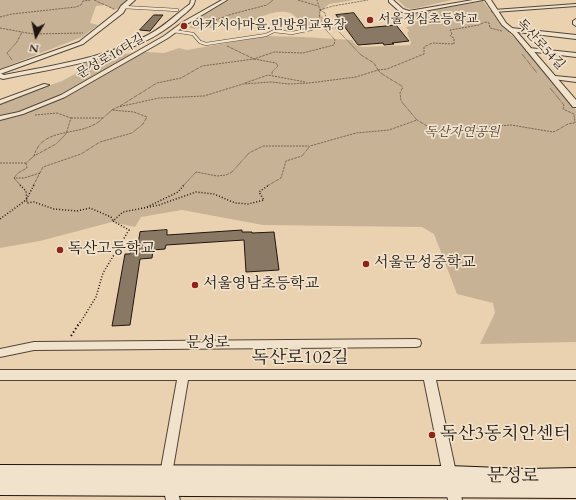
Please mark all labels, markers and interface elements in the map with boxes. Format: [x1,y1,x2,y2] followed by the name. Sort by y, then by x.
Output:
[378,12,478,28] place label: 서울정심초등학교
[365,15,375,25] marker: 서울정심초등학교
[16,16,56,56] north arrow
[513,16,567,74] street label: 독산로54길
[192,18,346,34] place label: 아카시아마을.민방위교육장
[179,21,189,31] marker: 아카시아마을.민방위교육장
[74,31,148,83] street label: 문성로16다길
[28,40,40,57] text: N
[424,125,500,141] park label: 독산자연공원
[68,241,155,259] place label: 독산고등학교
[55,245,65,255] marker: 독산고등학교
[374,255,475,273] place label: 서울문성중학교
[361,259,371,269] marker: 서울문성중학교
[203,276,319,294] place label: 서울영남초등학교
[190,280,200,290] marker: 서울영남초등학교
[186,335,230,353] street label: 문성로
[251,348,349,370] street label: 독산로102길
[440,424,571,446] place label: 독산3동치안센터
[427,430,437,440] marker: 독산3동치안센터
[487,466,539,488] street label: 문성로

